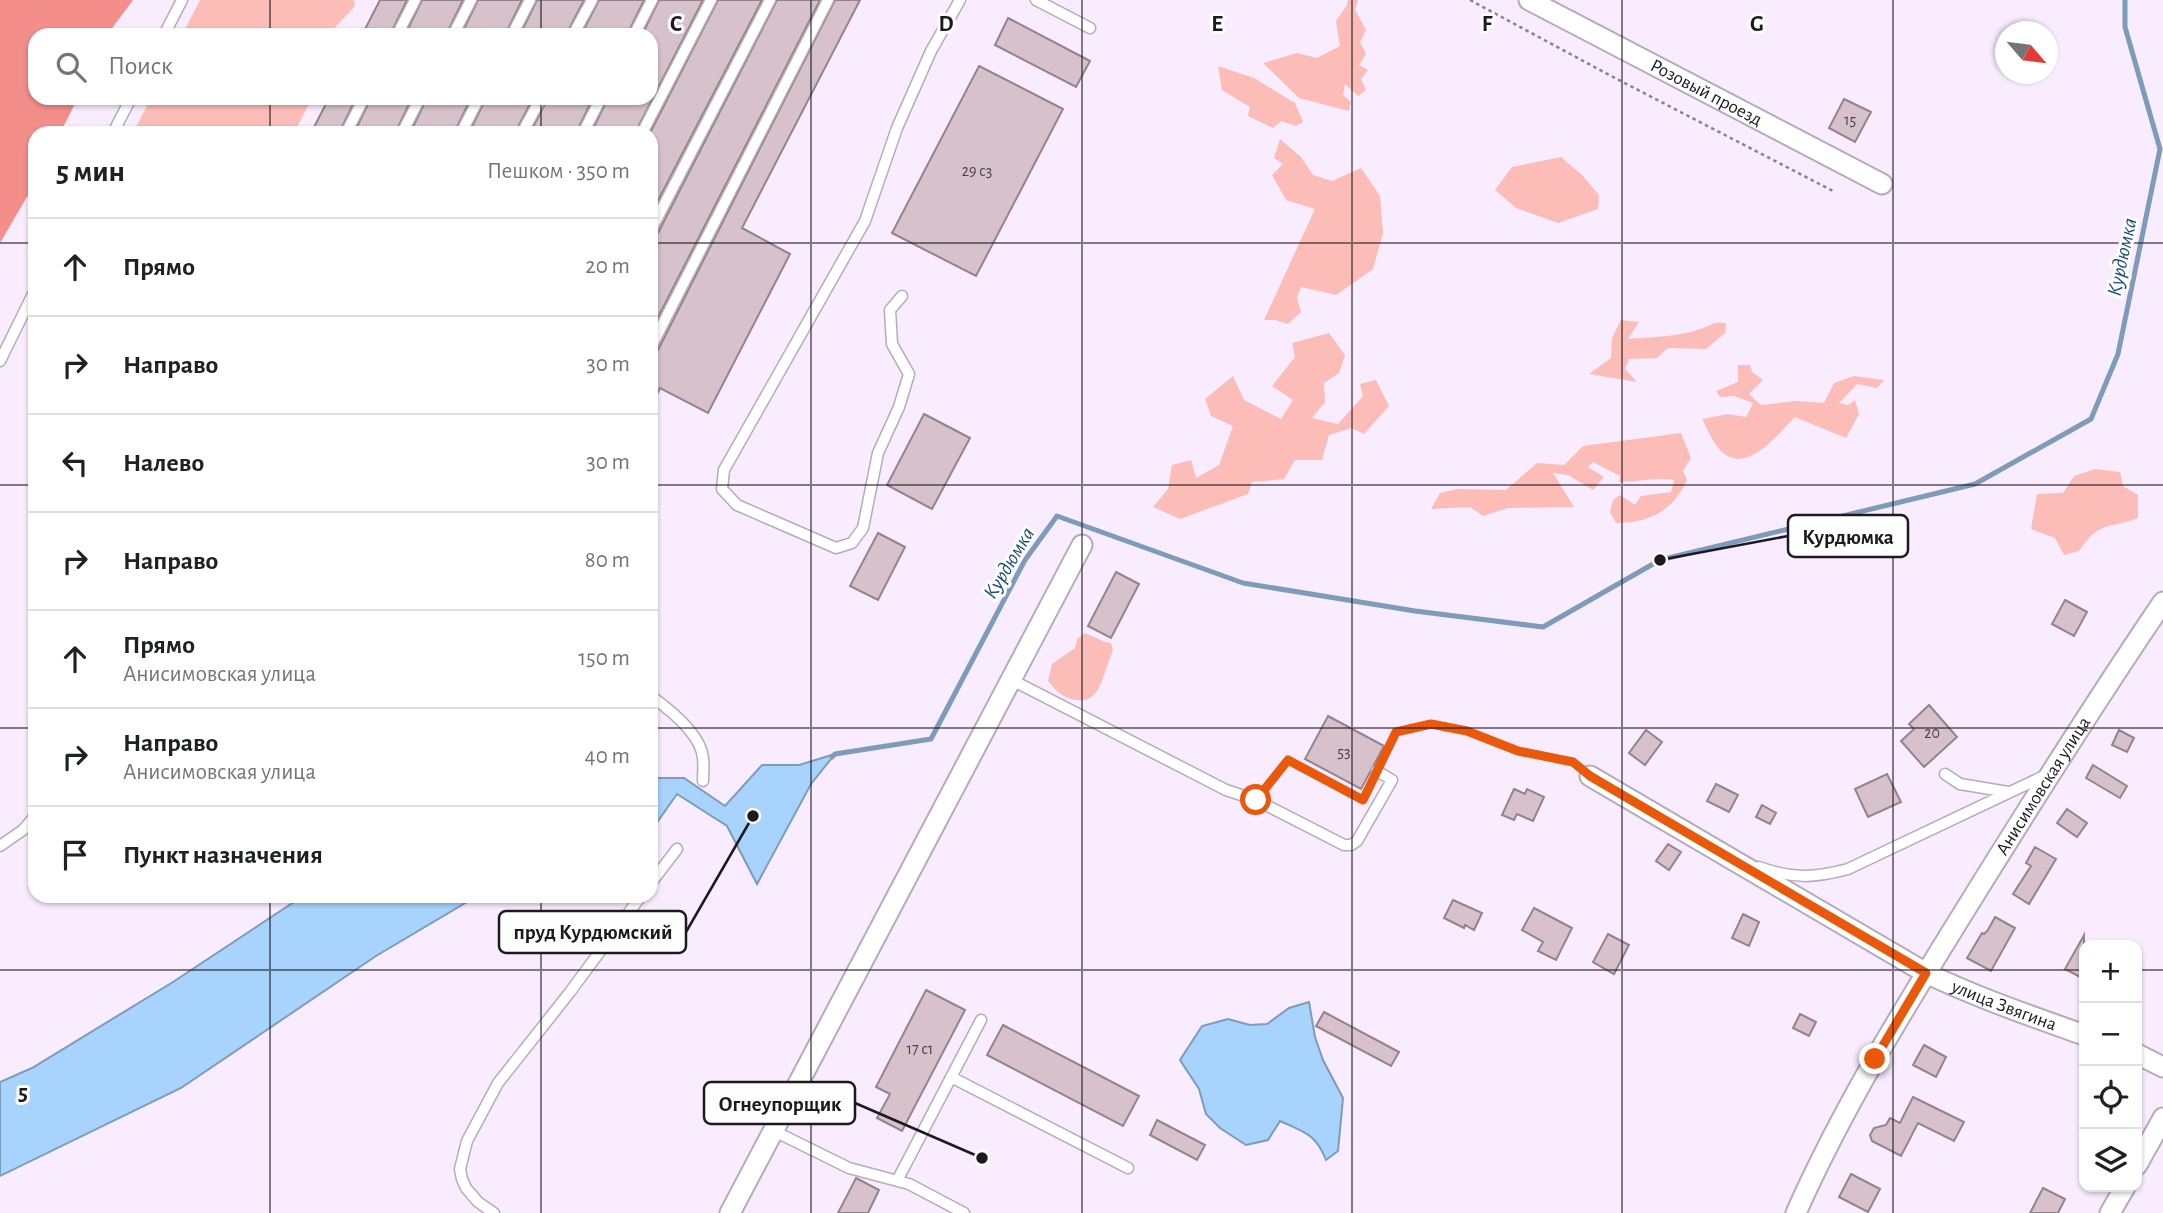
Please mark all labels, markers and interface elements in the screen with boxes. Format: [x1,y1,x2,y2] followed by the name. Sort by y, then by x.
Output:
[670,13,682,36] text: C
[938,13,954,36] text: D
[1211,13,1223,36] text: E
[1482,13,1493,36] text: F
[1750,13,1764,36] text: G
[1995,21,2058,84] north arrow
[28,28,658,105] search box
[52,48,90,86] icon: search
[108,53,173,79] text: Поиск
[1647,56,1765,129] street label: Розовый проезд
[1844,112,1856,128] house number: 15
[56,157,125,187] text: 5 мин
[487,160,630,183] text: Пешком · 350 m
[962,163,992,179] house number: 29 с3
[2104,216,2141,298] water label: Курдюмка
[56,248,94,286] icon: ahead
[123,254,195,280] text: Прямо
[585,255,630,278] text: 20 m
[56,346,94,384] icon: right
[123,352,218,378] text: Направо
[586,353,630,376] text: 30 m
[56,444,94,482] icon: left
[123,450,204,476] text: Налево
[586,451,630,474] text: 30 m
[1788,515,1908,557] callout: Курдюмка
[980,524,1039,603] water label: Курдюмка
[1802,527,1894,548] text: Курдюмка
[56,542,94,580] icon: right
[123,548,218,574] text: Направо
[585,549,630,572] text: 80 m
[123,632,195,658] text: Прямо
[56,640,94,678] icon: ahead
[578,647,630,670] text: 150 m
[123,663,316,686] text: Анисимовская улица
[1992,713,2094,858] street label: Анисимовская улица
[1924,725,1940,741] house number: 20
[123,730,218,756] text: Направо
[56,738,94,776] icon: right
[1337,744,1351,760] house number: 53
[585,745,630,768] text: 40 m
[123,761,316,784] text: Анисимовская улица
[1240,784,1271,815] route start
[56,836,94,874] icon: arrive
[123,842,323,868] text: Пункт назначения
[499,911,686,953] callout: пруд Курдюмский
[513,922,673,943] text: пруд Курдюмский
[2079,940,2142,1192] map controls
[2079,940,2142,1003] button: +
[1948,976,2059,1034] street label: улица Звягина
[2079,1003,2142,1066] button: −
[907,1041,933,1057] house number: 17 с1
[1859,1043,1890,1074] route end
[2079,1066,2142,1129] button: locate
[18,1082,28,1105] text: 5
[704,1082,855,1124] callout: Огнеупорщик
[719,1094,842,1115] text: Огнеупорщик
[2079,1129,2142,1192] button: layers

